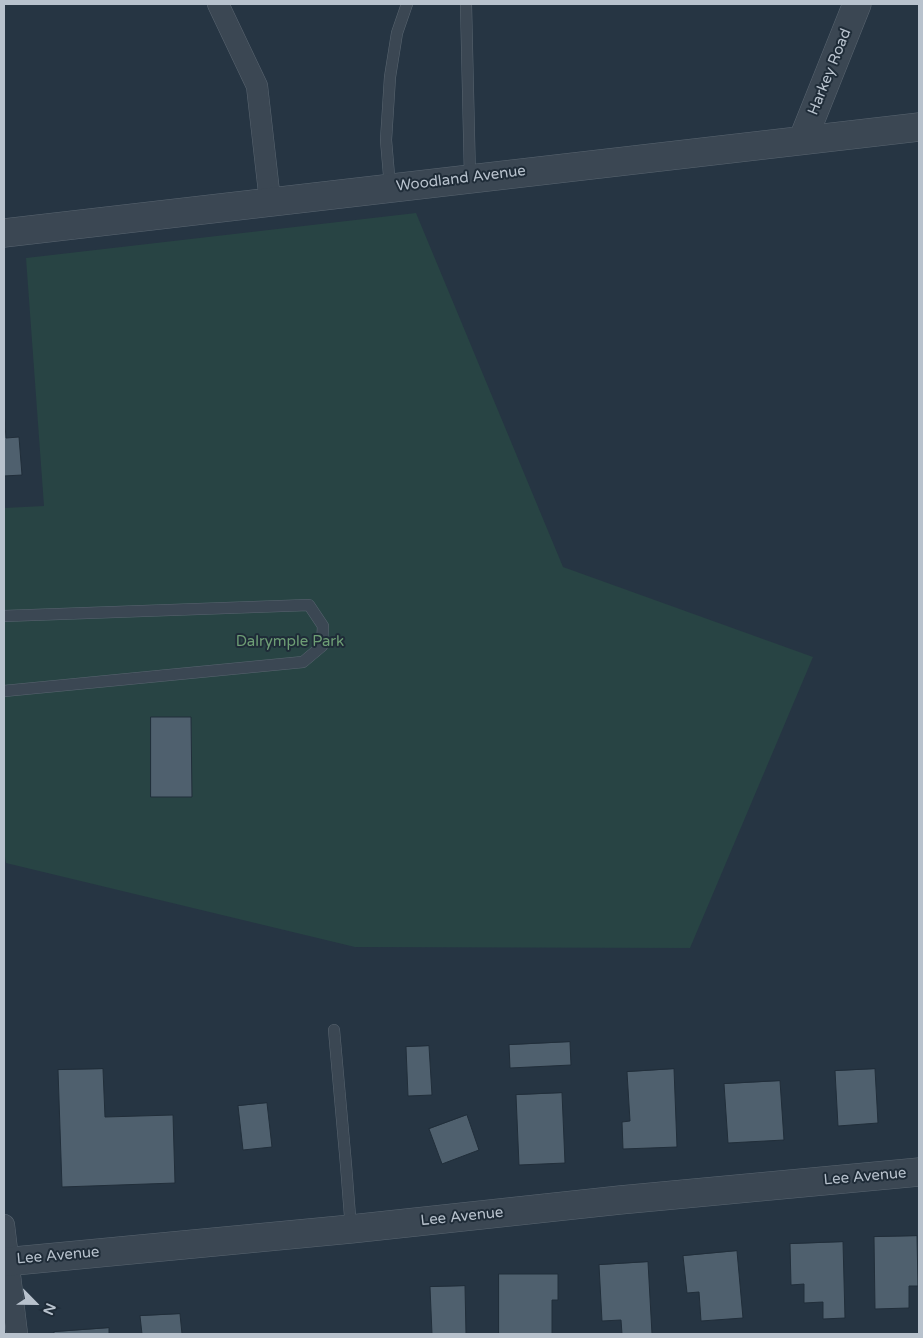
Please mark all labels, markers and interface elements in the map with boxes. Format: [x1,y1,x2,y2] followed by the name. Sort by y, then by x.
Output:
[804,26,856,118] street label: Harkey Road
[395,162,527,196] street label: Woodland Avenue
[236,633,344,651] park label: Dalrymple Park
[823,1164,907,1190] street label: Lee Avenue
[420,1204,504,1230] street label: Lee Avenue
[16,1243,100,1269] street label: Lee Avenue
[10,1278,60,1328] north arrow
[39,1301,59,1318] text: N

